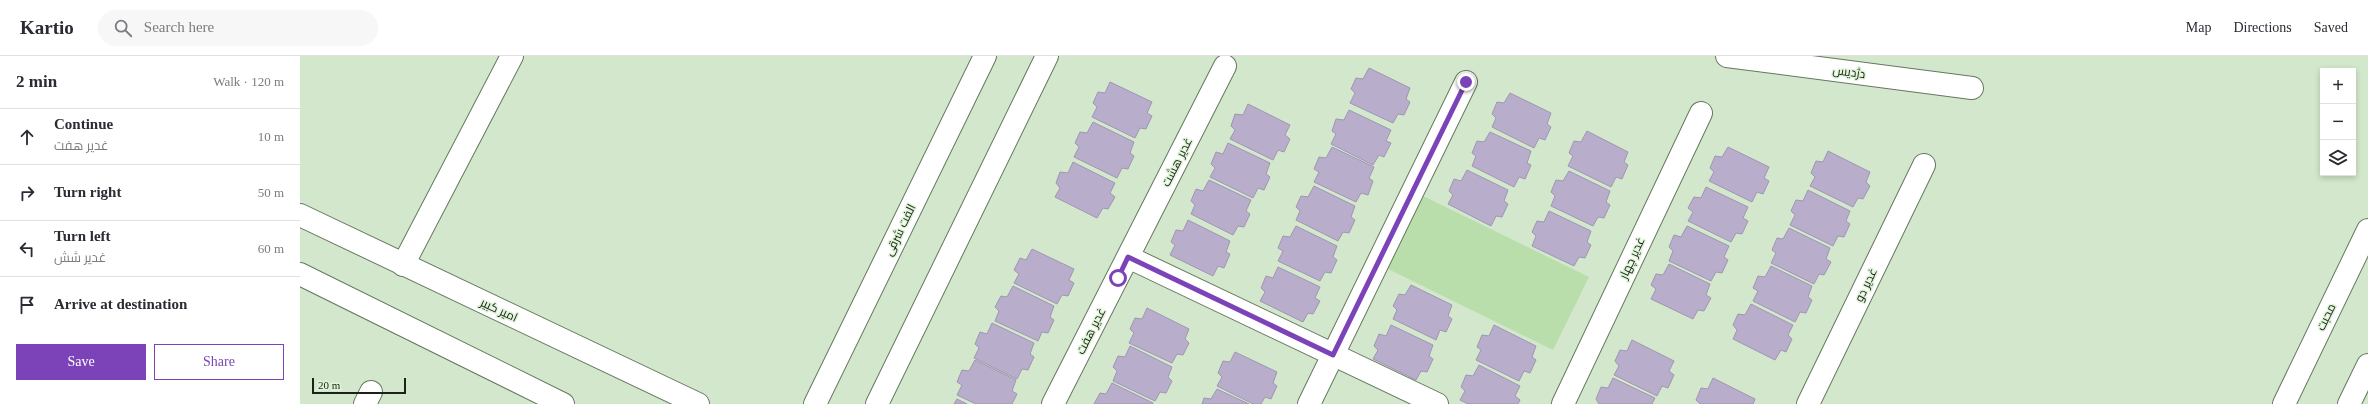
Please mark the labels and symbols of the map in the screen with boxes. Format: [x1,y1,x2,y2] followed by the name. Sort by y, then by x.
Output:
[1832,63,1866,81] street label: دژدیس
[1457,73,1475,91] route end
[1159,135,1195,189] street label: غدیر هشت
[881,202,919,258] street label: الفت شرقی
[1616,235,1650,283] street label: غدیر چهار
[1852,266,1880,304] street label: غدیر دو
[1109,269,1127,287] route start
[477,295,520,325] street label: امیر کبیر
[2314,301,2338,333] street label: محبت
[1073,305,1109,357] street label: غدیر هفت
[312,376,406,395] scale bar

